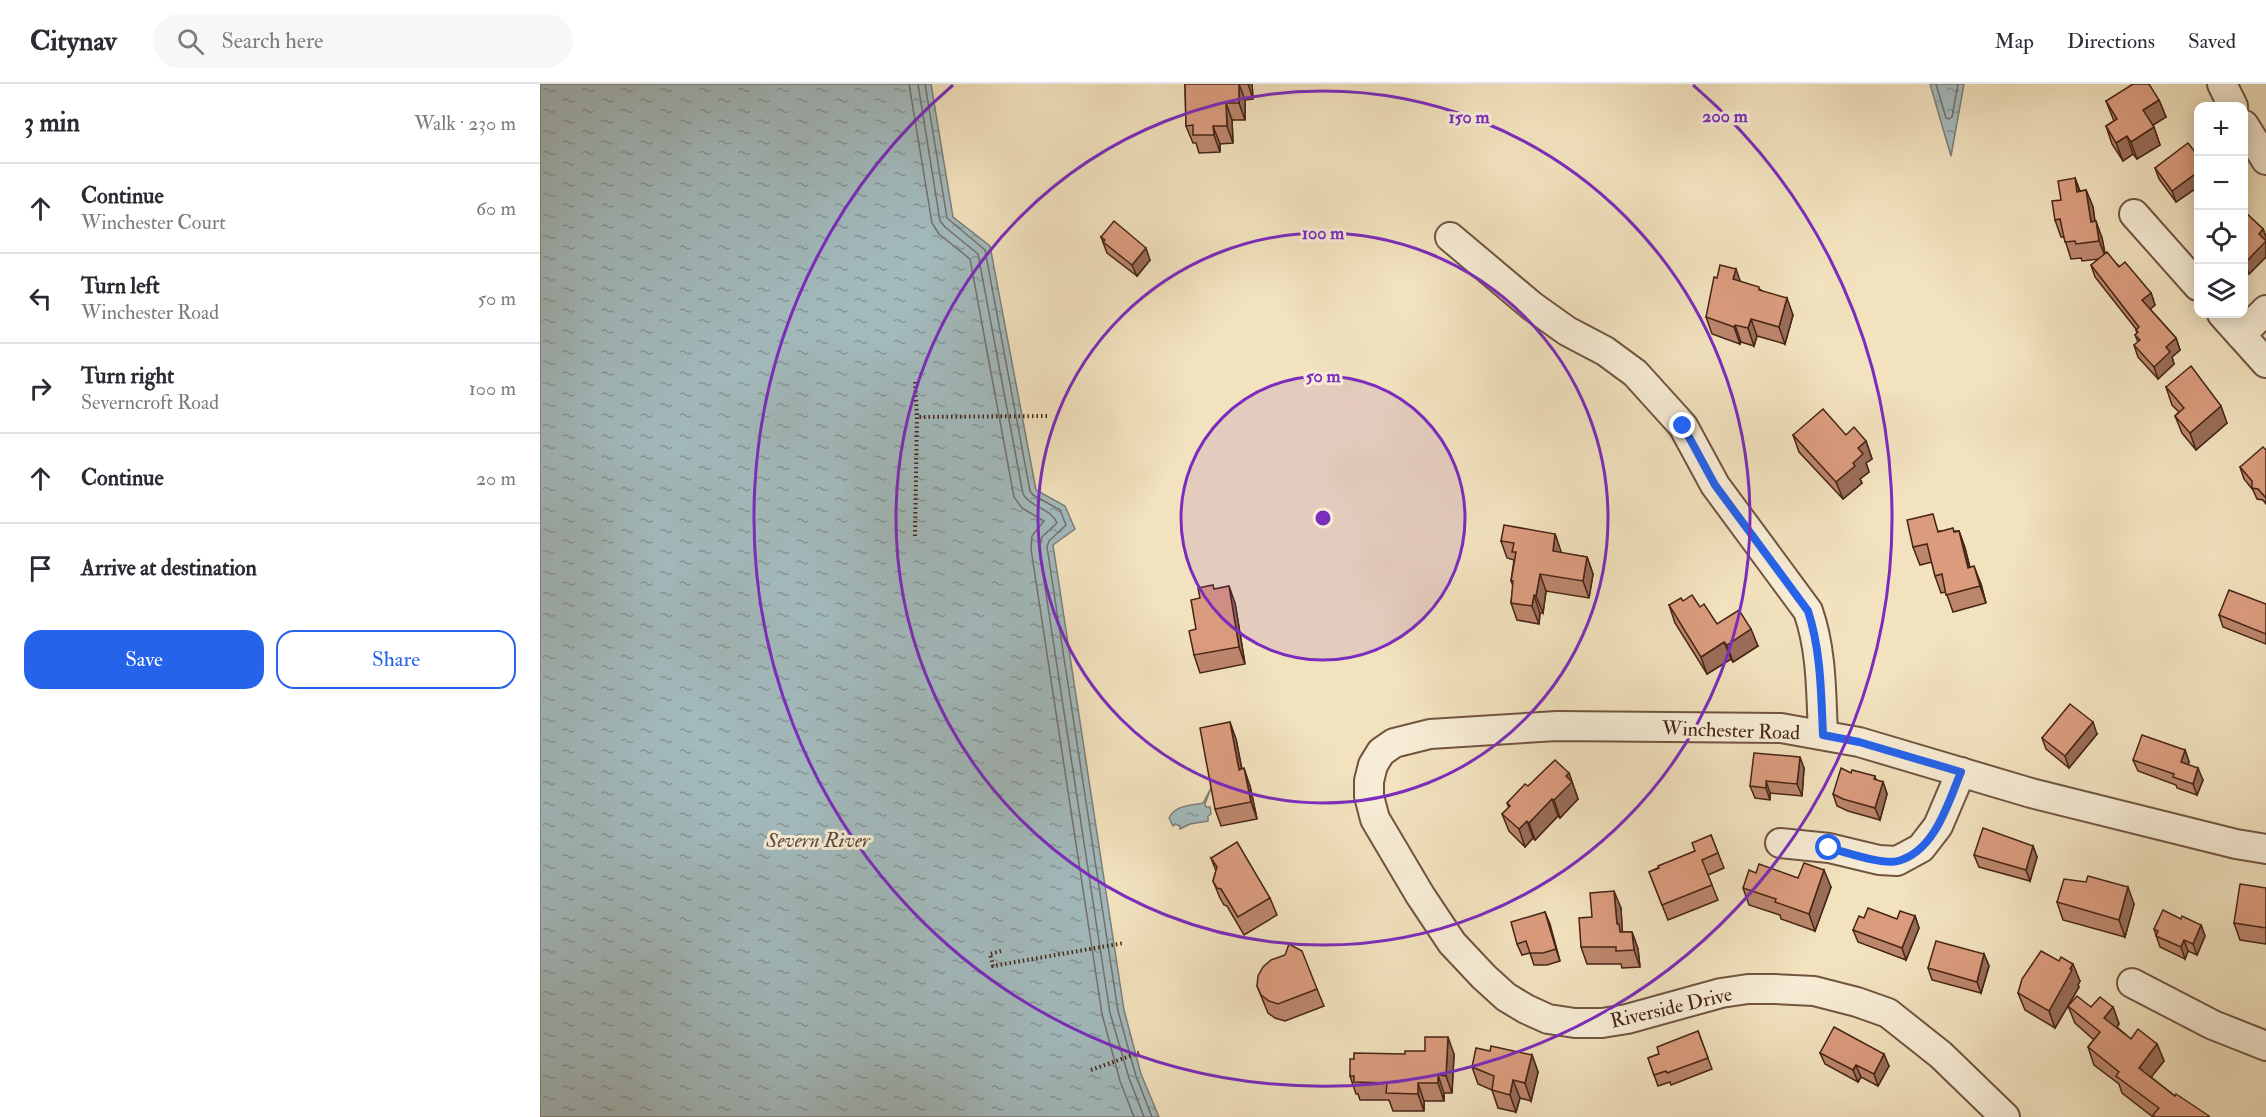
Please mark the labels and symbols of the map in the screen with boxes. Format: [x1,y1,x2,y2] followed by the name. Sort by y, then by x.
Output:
[1702,105,1749,128] text: 200 m
[1448,106,1491,129] text: 150 m
[1302,222,1345,245] text: 100 m
[1306,365,1341,388] text: 50 m
[1669,412,1695,438] route end
[1313,508,1333,528] centre of rings
[1661,716,1801,745] street label: Winchester Road
[765,827,871,854] water label: Severn River
[1815,834,1841,860] route start
[1608,981,1734,1034] street label: Riverside Drive

